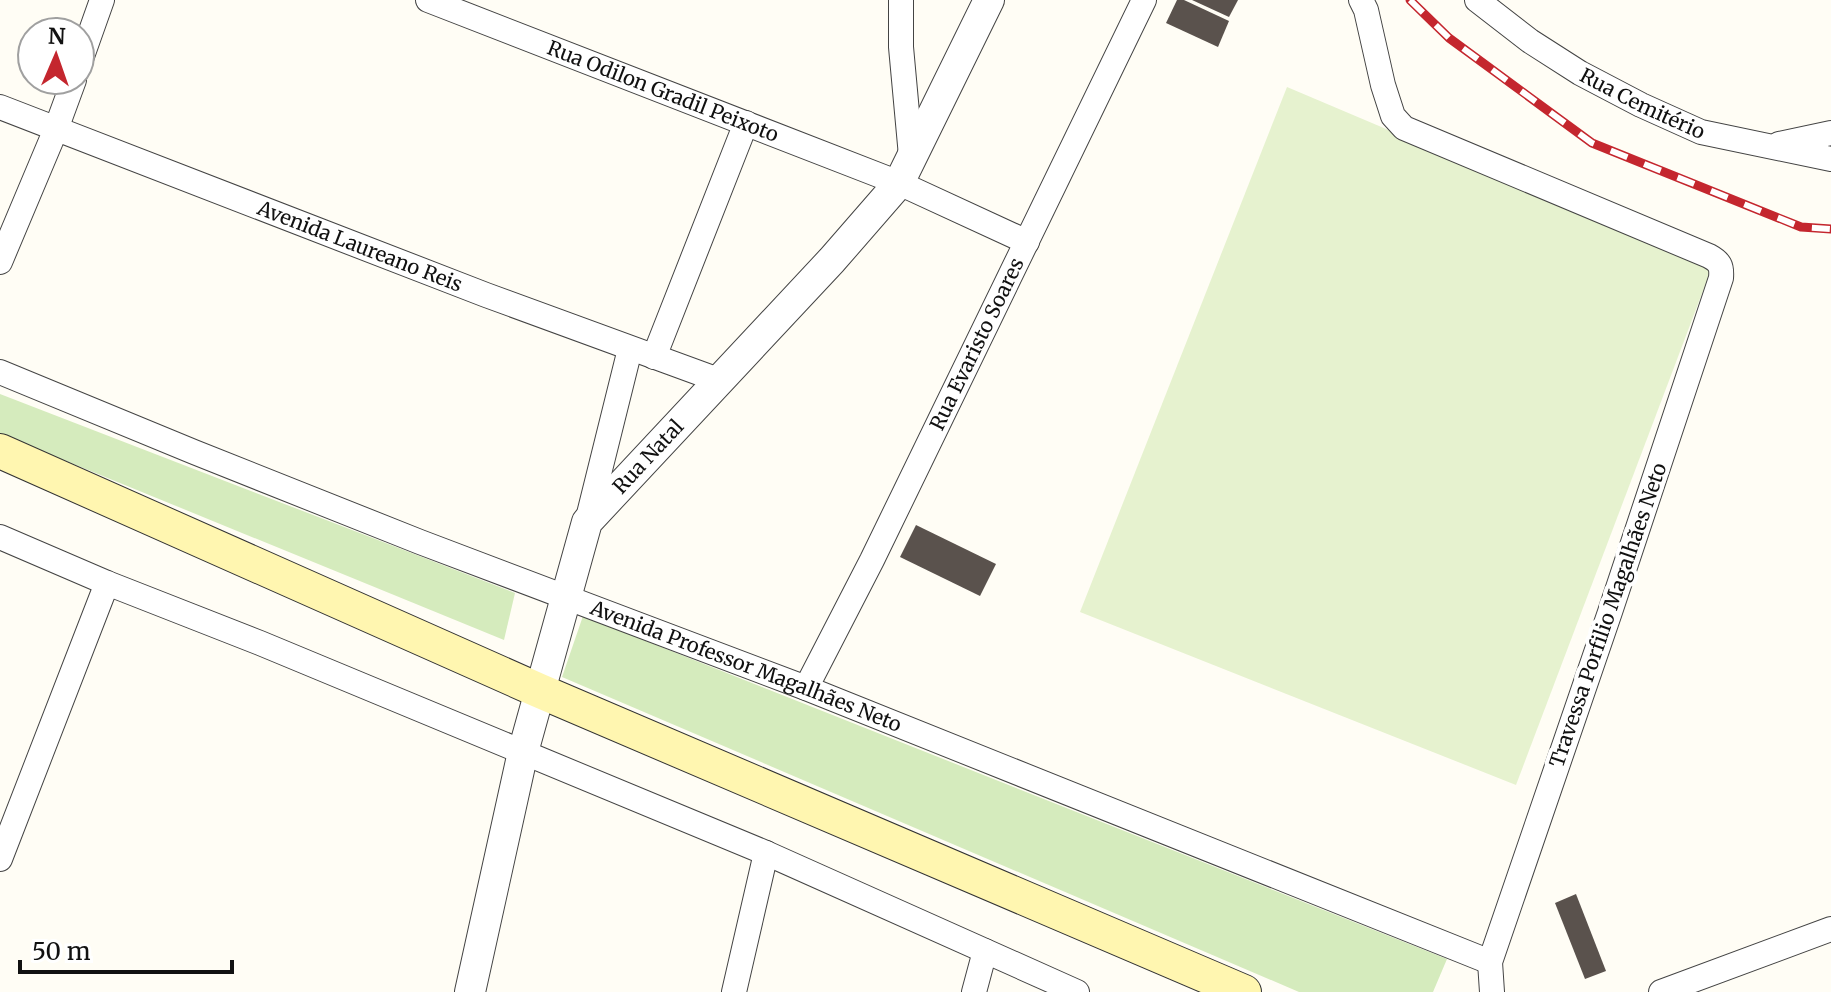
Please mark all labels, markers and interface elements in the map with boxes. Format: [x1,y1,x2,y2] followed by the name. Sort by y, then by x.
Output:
[16,16,96,96] north arrow
[48,22,66,50] text: N
[544,35,783,147] street label: Rua Odilon Gradil Peixoto
[1576,62,1709,144] street label: Rua Cemitério
[253,195,466,297] street label: Avenida Laureano Reis
[924,254,1029,434] street label: Rua Evaristo Soares
[607,414,688,499] street label: Rua Natal
[1544,459,1672,770] street label: Travessa Porfilio Magalhães Neto
[586,594,906,737] street label: Avenida Professor Magalhães Neto
[20,924,232,974] scale bar
[32,936,91,967] text: 50 m

